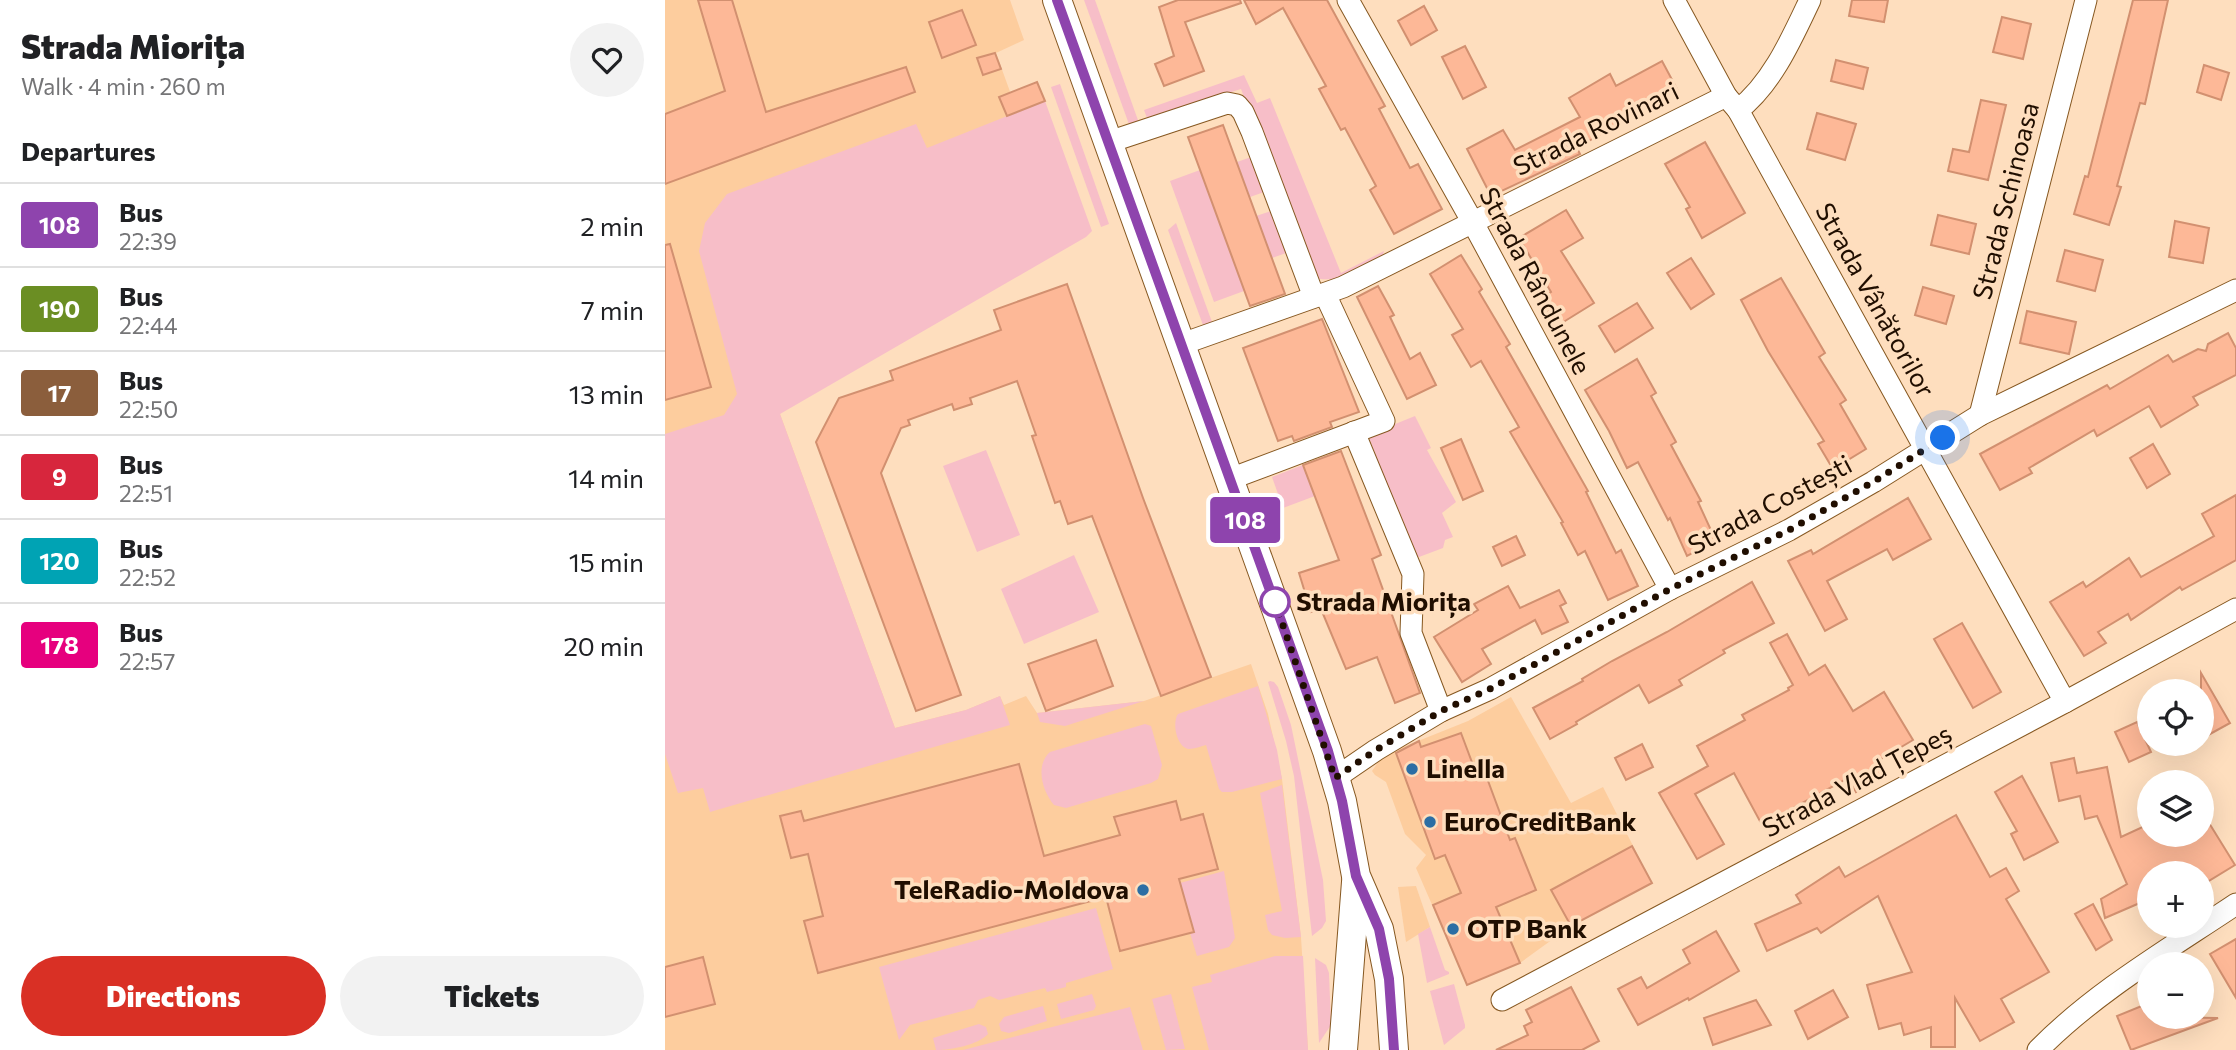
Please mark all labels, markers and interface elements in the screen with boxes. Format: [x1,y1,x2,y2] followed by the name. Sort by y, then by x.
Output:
[570,23,644,97] button: heart
[21,25,245,66] text: Strada Miorița
[21,72,226,100] text: Walk · 4 min · 260 m
[1508,74,1683,181] street label: Strada Rovinari
[1965,99,2044,302] street label: Strada Schinoasa
[21,135,156,166] text: Departures
[1474,182,1599,379] street label: Strada Rândunele
[119,196,163,227] text: Bus
[1810,197,1942,402] street label: Strada Vânătorilor
[39,210,80,239] text: 108
[580,210,644,241] text: 2 min
[119,227,177,255] text: 22:39
[119,280,163,311] text: Bus
[39,294,80,323] text: 190
[581,294,644,325] text: 7 min
[119,311,178,339] text: 22:44
[119,364,163,395] text: Bus
[47,378,72,407] text: 17
[569,378,644,409] text: 13 min
[119,395,178,423] text: 22:50
[1925,420,1960,455] your location
[1682,447,1857,562] street label: Strada Costești
[119,448,163,479] text: Bus
[52,462,67,491] text: 9
[568,462,644,493] text: 14 min
[119,479,173,507] text: 22:51
[1205,497,1285,543] line badge: 108
[1224,505,1266,534] text: 108
[119,532,163,563] text: Bus
[39,546,80,575] text: 120
[569,546,644,577] text: 15 min
[119,563,176,591] text: 22:52
[1296,585,1471,618] place label: Strada Miorița
[1260,587,1290,617] marker: Strada Miorița
[119,616,163,647] text: Bus
[40,630,79,659] text: 178
[563,630,644,661] text: 20 min
[119,647,175,675] text: 22:57
[2137,679,2214,1029] map controls
[2137,679,2214,756] button: locate
[1756,717,1958,845] street label: Strada Vlad Țepeș
[1426,752,1505,783] place label: Linella
[1404,761,1420,777] marker: Linella
[2137,770,2214,847] button: layers
[1444,805,1636,836] place label: EuroCreditBank
[1422,814,1438,830] marker: EuroCreditBank
[2137,861,2214,938] button: +
[894,873,1129,904] place label: TeleRadio-Moldova
[1135,882,1151,898] marker: TeleRadio-Moldova
[1467,912,1587,943] place label: OTP Bank
[1445,921,1461,937] marker: OTP Bank
[2137,952,2214,1029] button: −
[21,956,326,1036] button: Directions
[340,956,644,1036] button: Tickets

